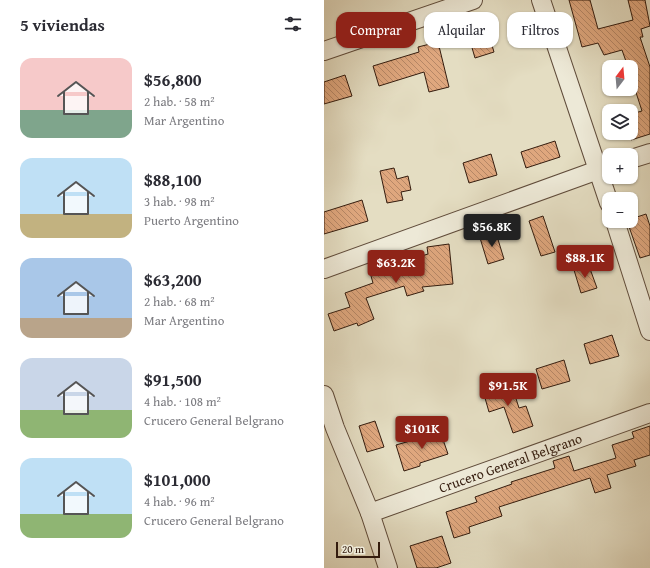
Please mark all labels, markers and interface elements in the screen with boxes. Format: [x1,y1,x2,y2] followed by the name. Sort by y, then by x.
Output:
[20,12,105,37] text: 5 viviendas
[336,12,416,48] chip: Comprar
[424,12,499,48] chip: Alquilar
[507,12,573,48] chip: Filtros
[282,13,304,35] icon: filters
[602,60,638,96] north arrow
[602,60,638,228] map controls
[144,67,202,92] text: $56,800
[52,74,100,122] icon: home
[144,92,215,111] text: 2 hab. · 58 m²
[602,104,638,140] button: layers
[144,111,224,130] text: Mar Argentino
[602,148,638,184] button: +
[144,167,202,192] text: $88,100
[52,174,100,222] icon: home
[144,192,215,211] text: 3 hab. · 98 m²
[602,192,638,228] button: −
[144,211,239,230] text: Puerto Argentino
[459,214,525,248] pin: $56.8K
[473,217,511,236] text: $56.8K
[552,245,618,279] pin: $88.1K
[566,248,604,267] text: $88.1K
[363,250,429,284] pin: $63.2K
[377,253,415,272] text: $63.2K
[144,267,202,292] text: $63,200
[52,274,100,322] icon: home
[144,292,215,311] text: 2 hab. · 68 m²
[144,311,224,330] text: Mar Argentino
[144,367,202,392] text: $91,500
[475,373,541,407] pin: $91.5K
[52,374,100,422] icon: home
[489,376,527,395] text: $91.5K
[144,392,221,411] text: 4 hab. · 108 m²
[144,411,284,430] text: Crucero General Belgrano
[394,416,450,450] pin: $101K
[404,419,440,438] text: $101K
[436,428,585,498] street label: Crucero General Belgrano
[144,467,210,492] text: $101,000
[52,474,100,522] icon: home
[144,492,215,511] text: 4 hab. · 96 m²
[144,511,284,530] text: Crucero General Belgrano
[336,540,380,559] scale bar
[342,541,364,557] text: 20 m

